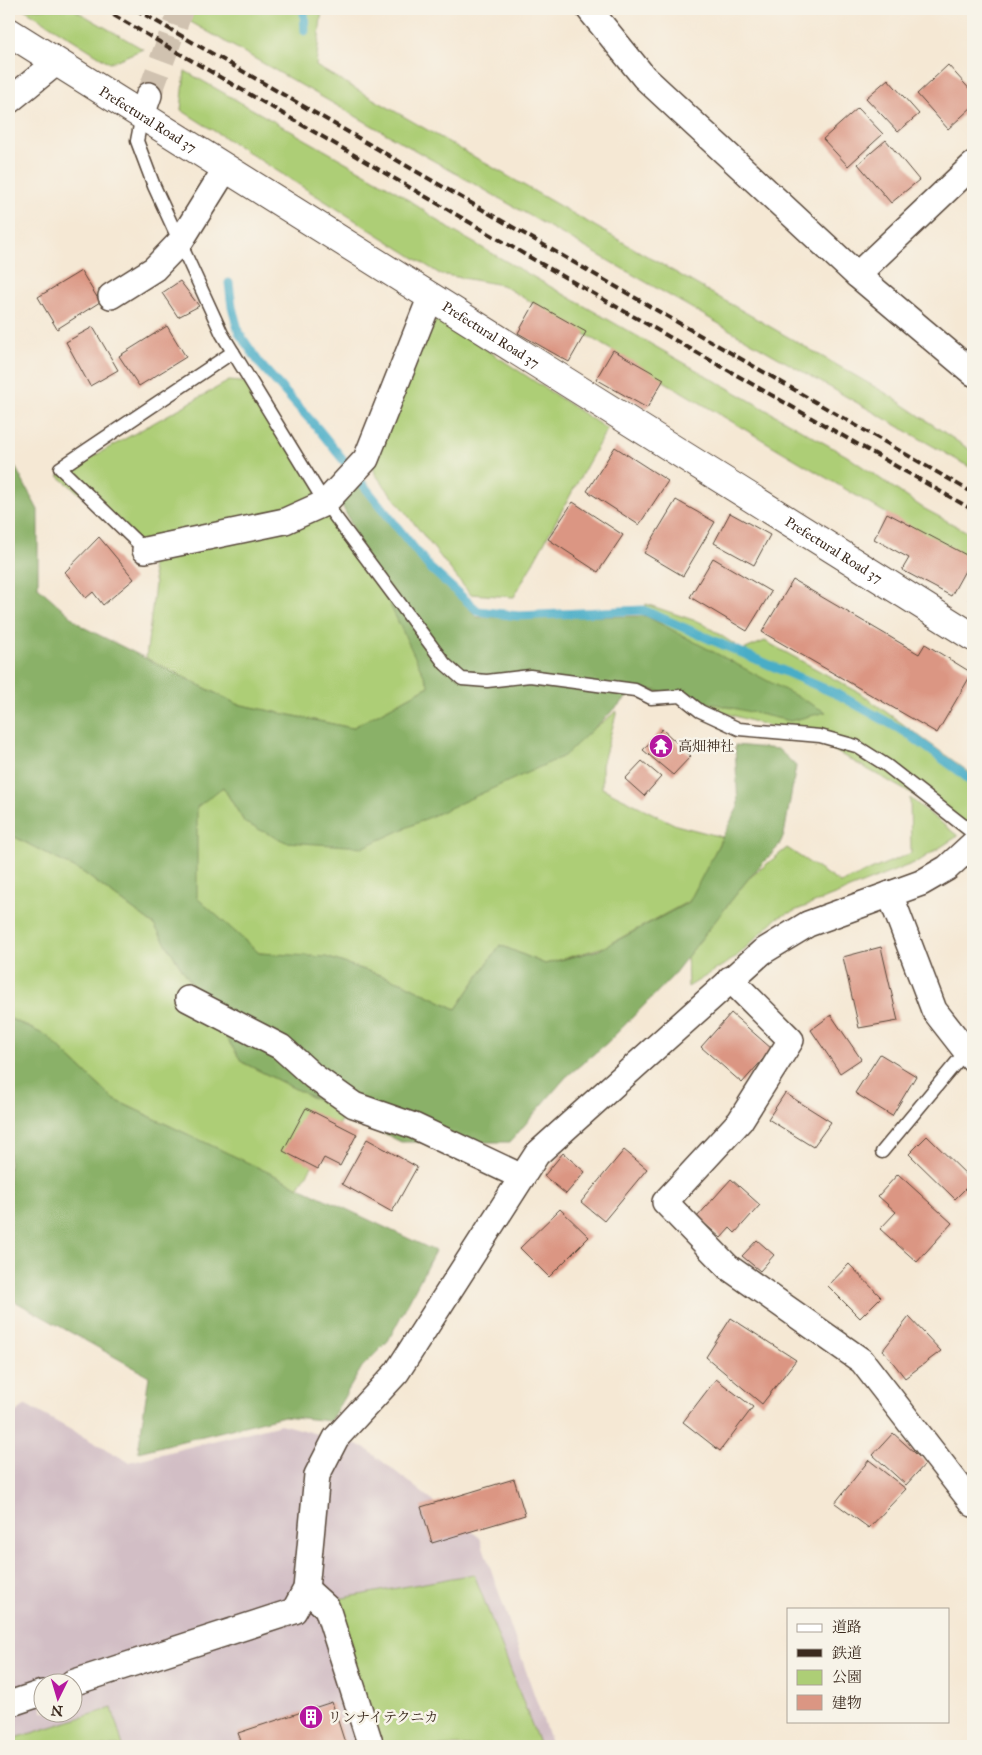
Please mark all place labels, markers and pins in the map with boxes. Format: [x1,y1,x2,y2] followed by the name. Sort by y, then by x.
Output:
[648,733,674,759] temple icon: 高畑神社
[678,738,734,755] place label: 高畑神社
[298,1704,324,1730] building icon: リンナイテクニカ
[328,1709,438,1726] place label: リンナイテクニカ

